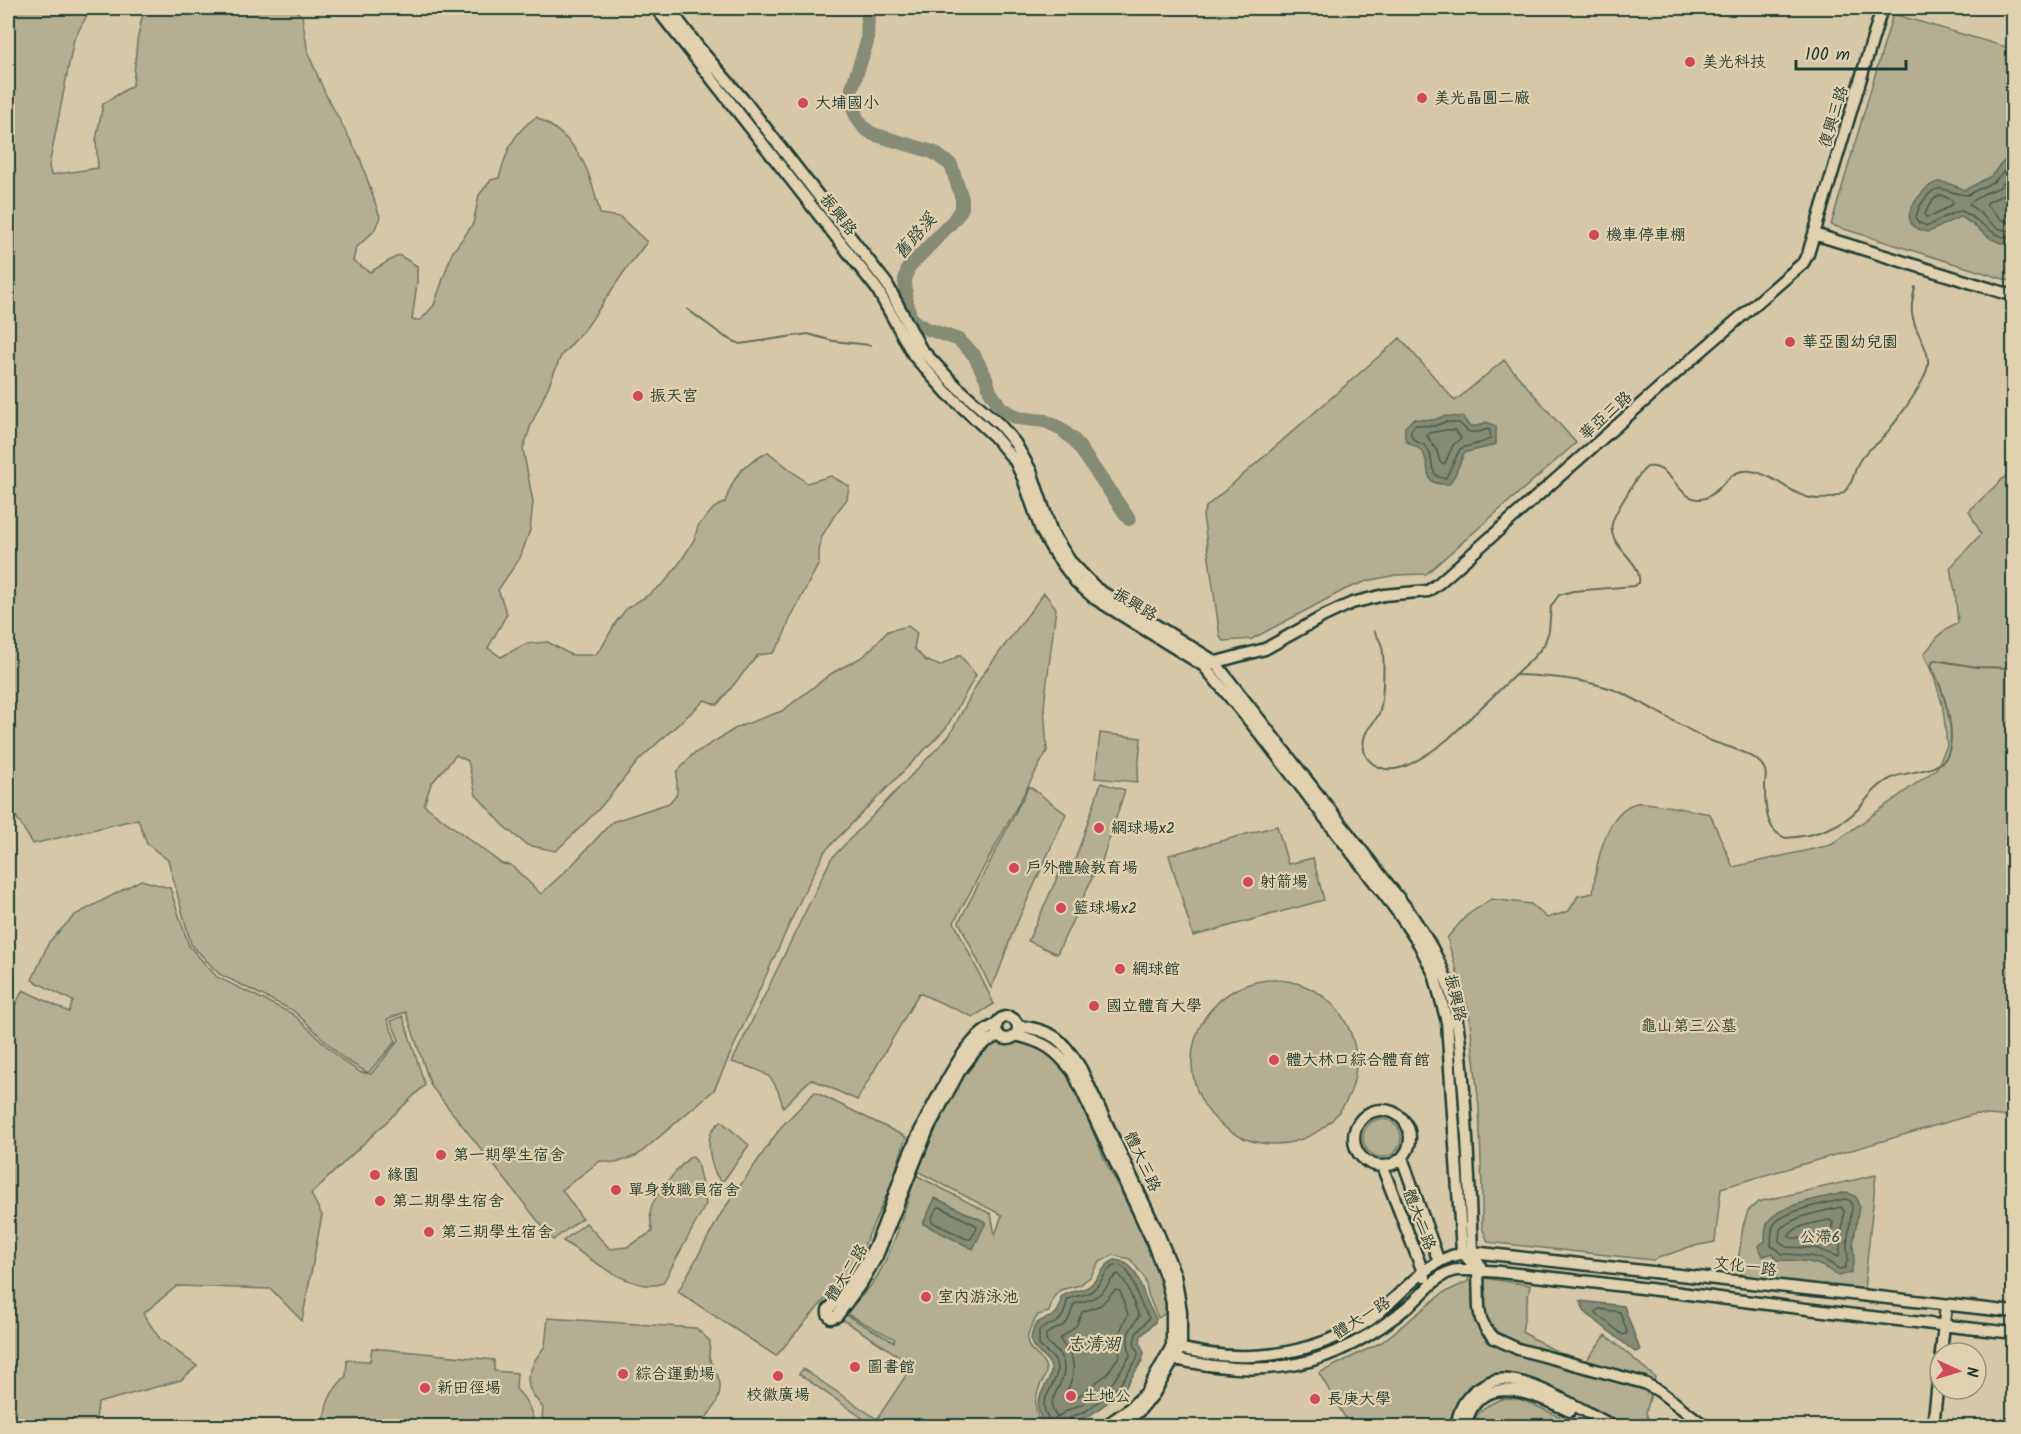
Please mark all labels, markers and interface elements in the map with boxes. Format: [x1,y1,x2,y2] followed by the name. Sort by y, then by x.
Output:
[1796,33,1906,71] scale bar
[1805,41,1850,70] text: 100 m
[1702,50,1766,75] place label: 美光科技
[1683,55,1697,69] marker: 美光科技
[1813,83,1855,151] street label: 復興三路
[1434,86,1530,111] place label: 美光晶圓二廠
[815,91,879,116] place label: 大埔國小
[1415,91,1429,105] marker: 美光晶圓二廠
[796,96,810,110] marker: 大埔國小
[813,188,863,242] street label: 振興路
[887,206,945,267] water label: 舊路溪
[1606,223,1686,248] place label: 機車停車棚
[1587,228,1601,242] marker: 機車停車棚
[1802,330,1898,355] place label: 華亞園幼兒園
[1783,335,1797,349] marker: 華亞園幼兒園
[650,384,698,409] place label: 振天宮
[1574,385,1638,447] street label: 華亞三路
[631,389,645,403] marker: 振天宮
[1108,582,1162,628] street label: 振興路
[1111,816,1175,841] place label: 網球場x2
[1092,821,1106,835] marker: 網球場x2
[1026,856,1138,881] place label: 戶外體驗教育場
[1007,861,1021,875] marker: 戶外體驗教育場
[1260,870,1308,895] place label: 射箭場
[1241,875,1255,889] marker: 射箭場
[1073,896,1137,921] place label: 籃球場x2
[1054,901,1068,915] marker: 籃球場x2
[1132,957,1180,982] place label: 網球館
[1113,962,1127,976] marker: 網球館
[1437,972,1473,1024] street label: 振興路
[1106,994,1202,1019] place label: 國立體育大學
[1087,999,1101,1013] marker: 國立體育大學
[1641,1014,1737,1039] park label: 龜山第三公墓
[1286,1048,1430,1073] place label: 體大林口綜合體育館
[1267,1053,1281,1067] marker: 體大林口綜合體育館
[1117,1128,1167,1196] street label: 體大三路
[453,1143,565,1168] place label: 第一期學生宿舍
[434,1148,448,1162] marker: 第一期學生宿舍
[387,1163,419,1188] place label: 緣園
[368,1168,382,1182] marker: 緣園
[628,1178,740,1203] place label: 單身教職員宿舍
[609,1183,623,1197] marker: 單身教職員宿舍
[1396,1186,1442,1254] street label: 體大二路
[392,1189,504,1214] place label: 第二期學生宿舍
[373,1194,387,1208] marker: 第二期學生宿舍
[441,1220,553,1245] place label: 第三期學生宿舍
[422,1225,436,1239] marker: 第三期學生宿舍
[1800,1225,1840,1250] park label: 公滯6
[819,1239,875,1307] street label: 體大二路
[1712,1251,1778,1283] street label: 文化一路
[938,1285,1018,1310] place label: 室內游泳池
[919,1290,933,1304] marker: 室內游泳池
[1328,1290,1396,1346] street label: 體大一路
[1066,1331,1122,1360] water label: 志清湖
[1928,1341,1988,1401] north arrow
[867,1355,915,1380] place label: 圖書館
[848,1360,862,1374] marker: 圖書館
[635,1362,715,1387] place label: 綜合運動場
[1959,1366,1984,1378] text: N
[616,1367,630,1381] marker: 綜合運動場
[771,1369,785,1383] marker: 校徽廣場
[437,1376,501,1401] place label: 新田徑場
[418,1381,432,1395] marker: 新田徑場
[746,1383,810,1408] place label: 校徽廣場
[1083,1384,1131,1409] place label: 土地公
[1327,1387,1391,1412] place label: 長庚大學
[1064,1389,1078,1403] marker: 土地公
[1308,1392,1322,1406] marker: 長庚大學

